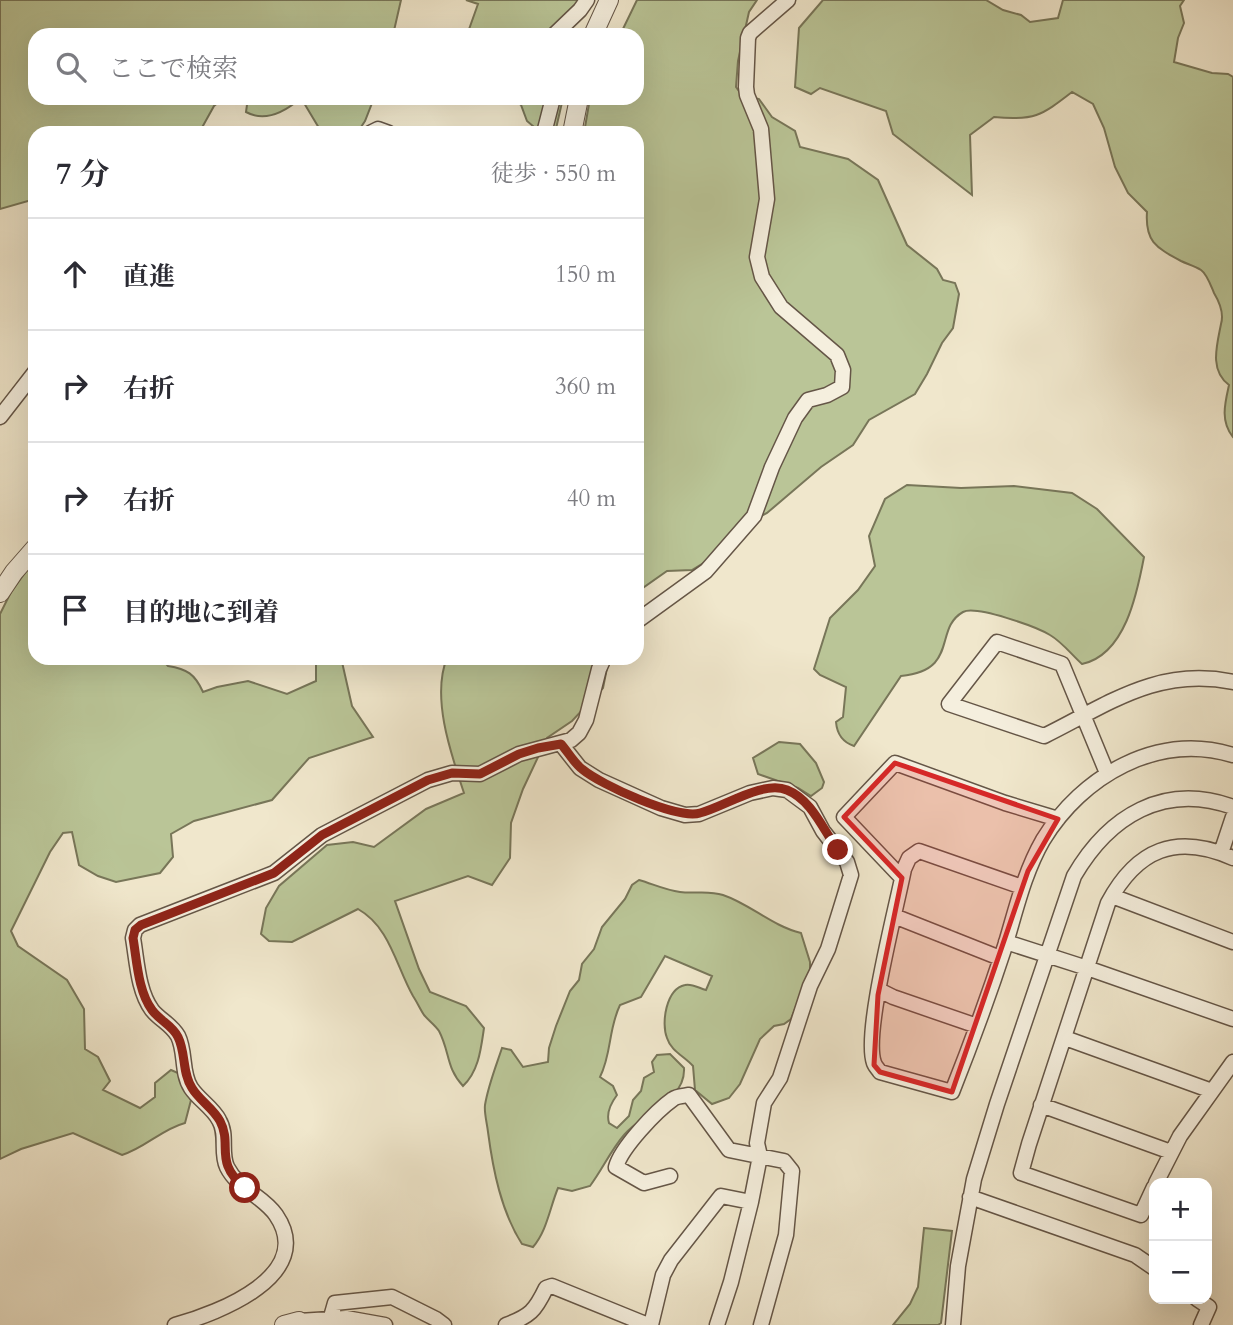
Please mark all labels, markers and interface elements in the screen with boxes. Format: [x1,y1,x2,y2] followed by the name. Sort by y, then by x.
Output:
[28,28,644,105] search box
[52,48,90,86] icon: search
[108,51,238,86] text: ここで検索
[56,154,109,195] text: 7 分
[491,158,616,189] text: 徒歩 · 550 m
[56,255,94,293] icon: ahead
[123,259,175,294] text: 直進
[555,259,616,290] text: 150 m
[56,367,94,405] icon: right
[123,371,175,406] text: 右折
[555,371,616,402] text: 360 m
[56,479,94,517] icon: right
[123,483,175,518] text: 右折
[567,483,616,514] text: 40 m
[56,591,94,629] icon: arrive
[123,595,279,630] text: 目的地に到着
[822,834,853,865] route end
[229,1172,260,1203] route start
[1149,1178,1212,1304] map controls
[1149,1178,1212,1241] button: +
[1149,1241,1212,1304] button: −

